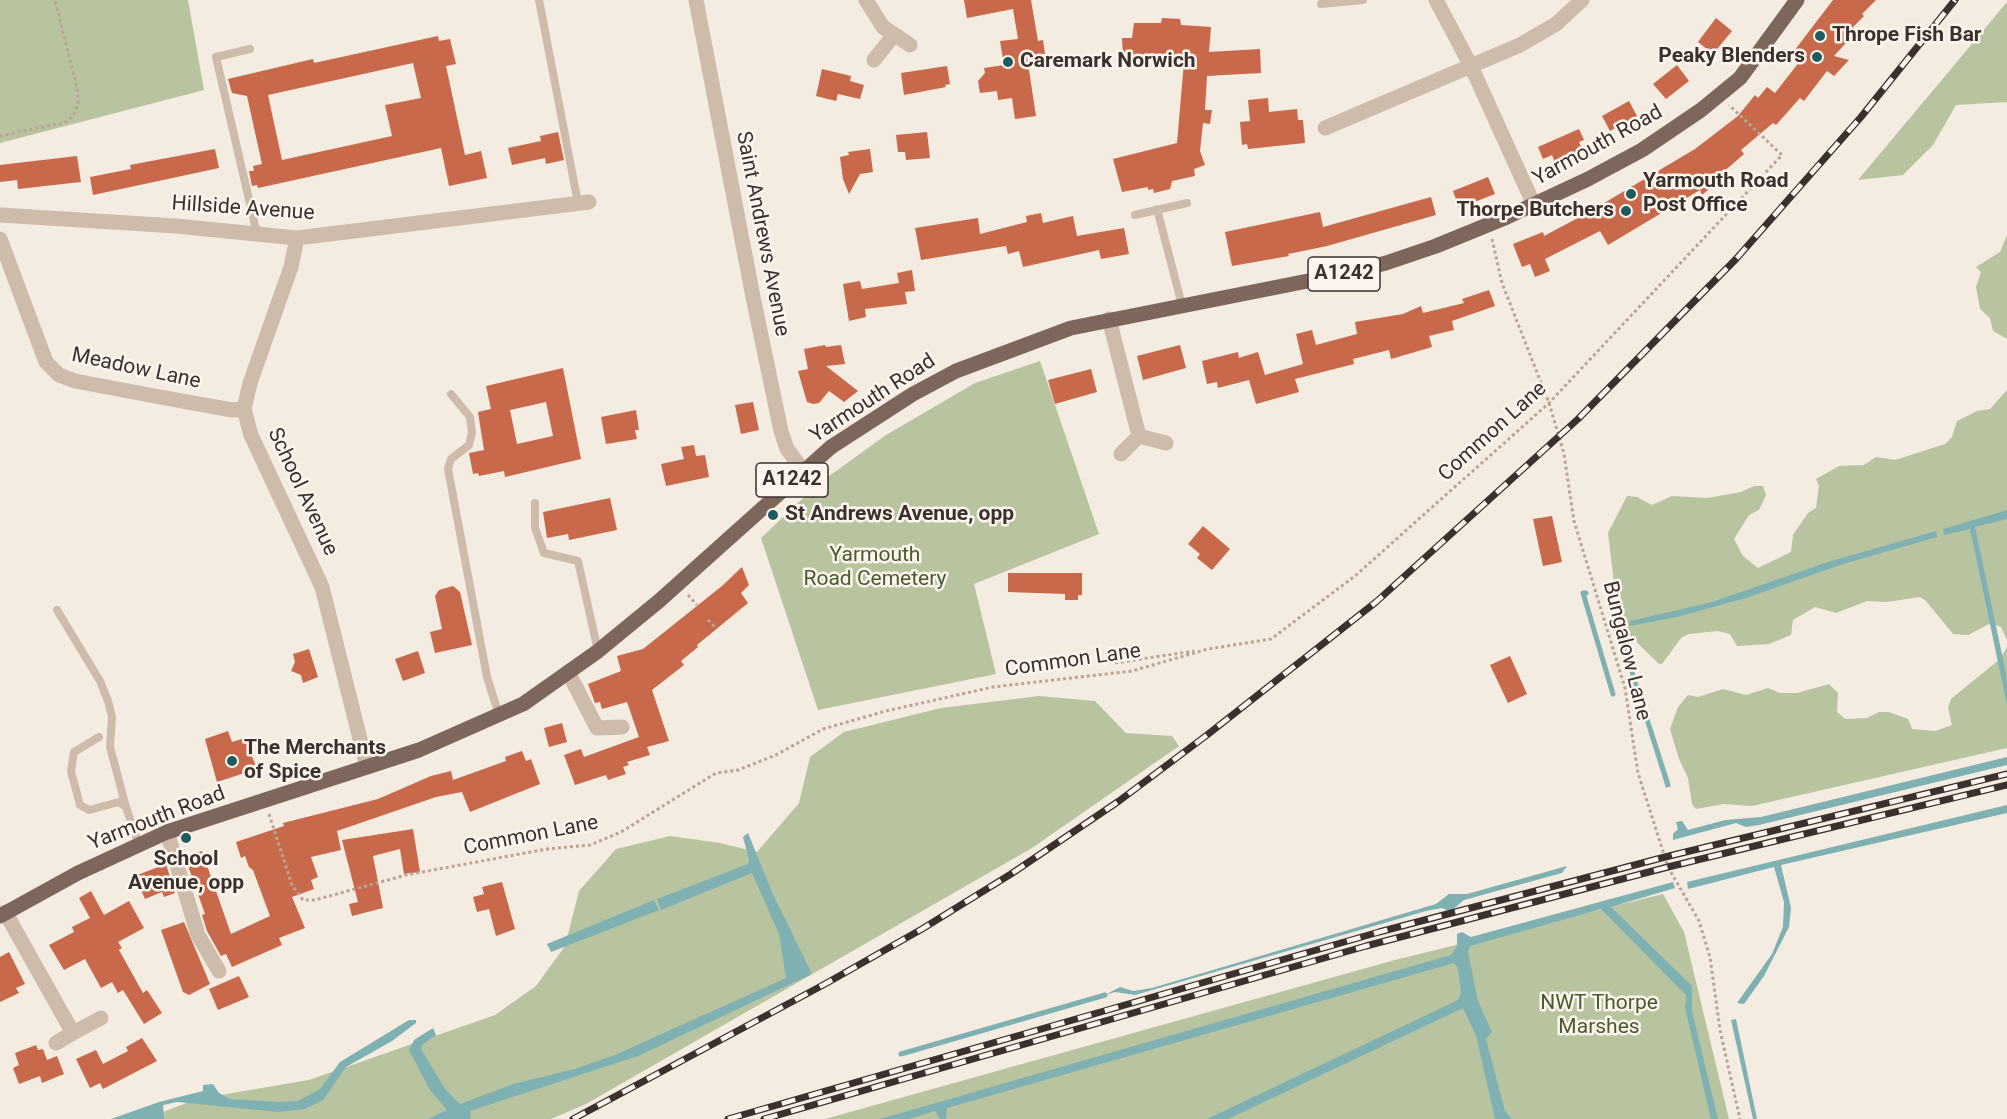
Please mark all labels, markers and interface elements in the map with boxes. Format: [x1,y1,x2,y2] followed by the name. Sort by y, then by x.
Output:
[1832,23,1982,49] place label: Thrope Fish Bar
[1813,29,1827,43] marker: Thrope Fish Bar
[1658,44,1805,70] place label: Peaky Blenders
[1020,49,1196,75] place label: Caremark Norwich
[1810,50,1824,64] marker: Peaky Blenders
[1001,55,1015,69] marker: Caremark Norwich
[1529,100,1667,192] street label: Yarmouth Road
[730,129,794,339] street label: Saint Andrews Avenue
[1643,169,1789,219] place label: Yarmouth Road Post Office
[1624,187,1638,201] marker: Yarmouth Road Post Office
[171,191,315,227] street label: Hillside Avenue
[1457,198,1614,224] place label: Thorpe Butchers
[1619,204,1633,218] marker: Thorpe Butchers
[1308,257,1380,291] road number: A1242
[69,343,203,395] street label: Meadow Lane
[806,349,940,449] street label: Yarmouth Road
[1434,377,1552,487] street label: Common Lane
[261,424,343,560] street label: School Avenue
[756,463,828,497] road number: A1242
[785,502,1014,528] place label: St Andrews Avenue, opp
[766,508,780,522] marker: St Andrews Avenue, opp
[804,543,946,593] park label: Yarmouth Road Cemetery
[1596,579,1656,723] street label: Bungalow Lane
[1004,639,1142,683] street label: Common Lane
[244,736,386,786] place label: The Merchants of Spice
[225,754,239,768] marker: The Merchants of Spice
[85,781,229,857] street label: Yarmouth Road
[461,811,601,861] street label: Common Lane
[179,831,193,845] marker: School Avenue, opp
[128,847,244,897] place label: School Avenue, opp
[1540,991,1658,1041] park label: NWT Thorpe Marshes

